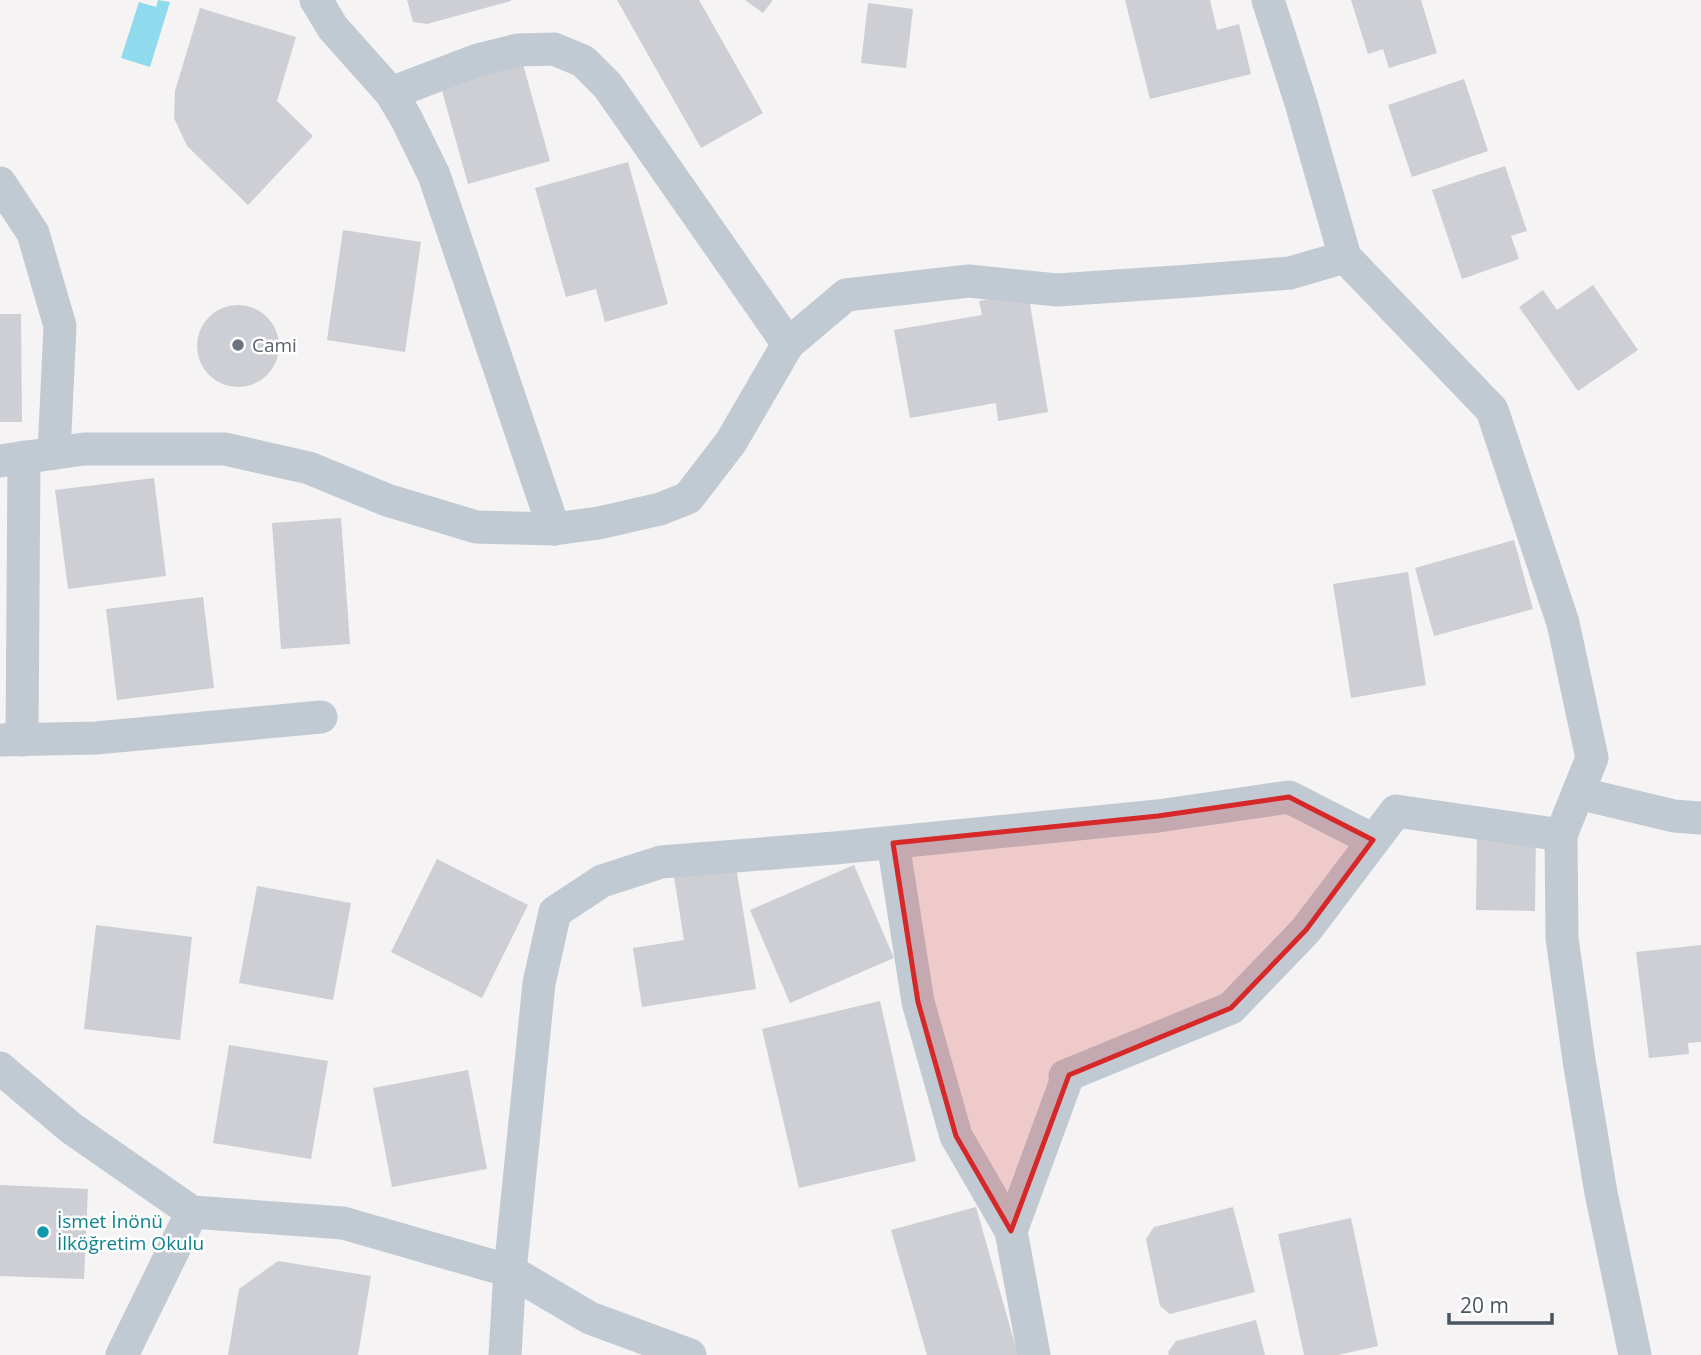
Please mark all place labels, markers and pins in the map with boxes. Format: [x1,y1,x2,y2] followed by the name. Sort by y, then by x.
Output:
[252,332,297,358] place label: Cami
[230,337,246,353] marker: Cami
[57,1208,204,1256] place label: İsmet İnönü İlköğretim Okulu
[35,1224,51,1240] marker: İsmet İnönü İlköğretim Okulu

